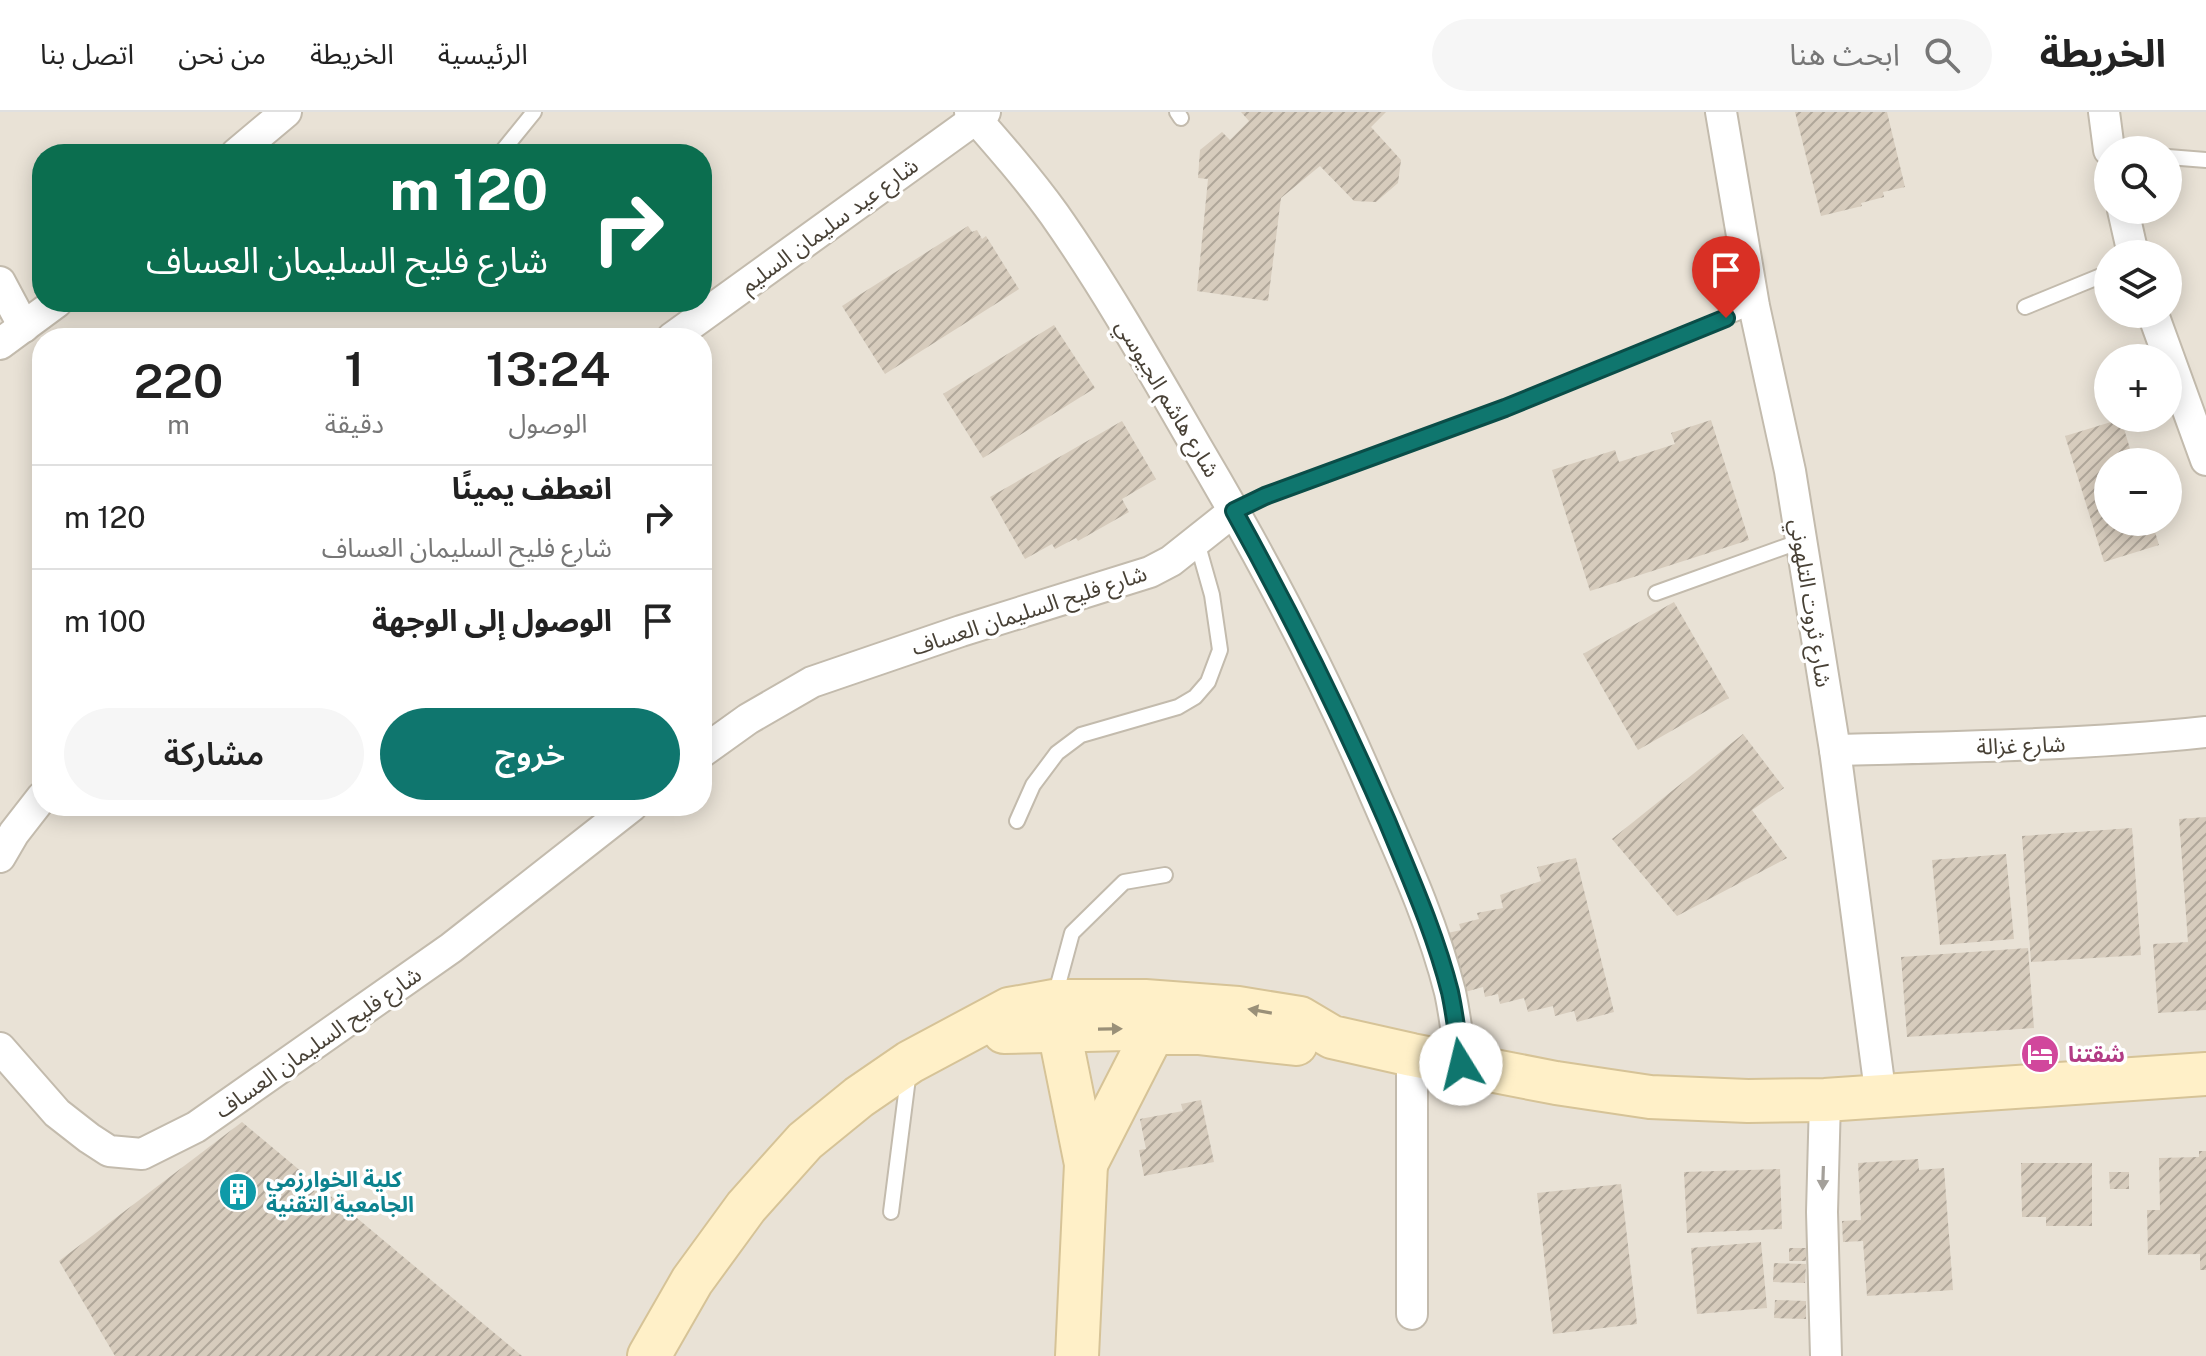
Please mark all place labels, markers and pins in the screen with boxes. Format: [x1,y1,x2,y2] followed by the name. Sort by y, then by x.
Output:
[1692,236,1760,318] pin
[2019,1033,2061,1075] hotel icon: شقتنا
[2068,1041,2125,1067] place label: شقتنا
[266,1166,414,1217] place label: كلية الخوارزمي الجامعية التقنية
[217,1171,259,1213] building icon: كلية الخوارزمي الجامعية التقنية

